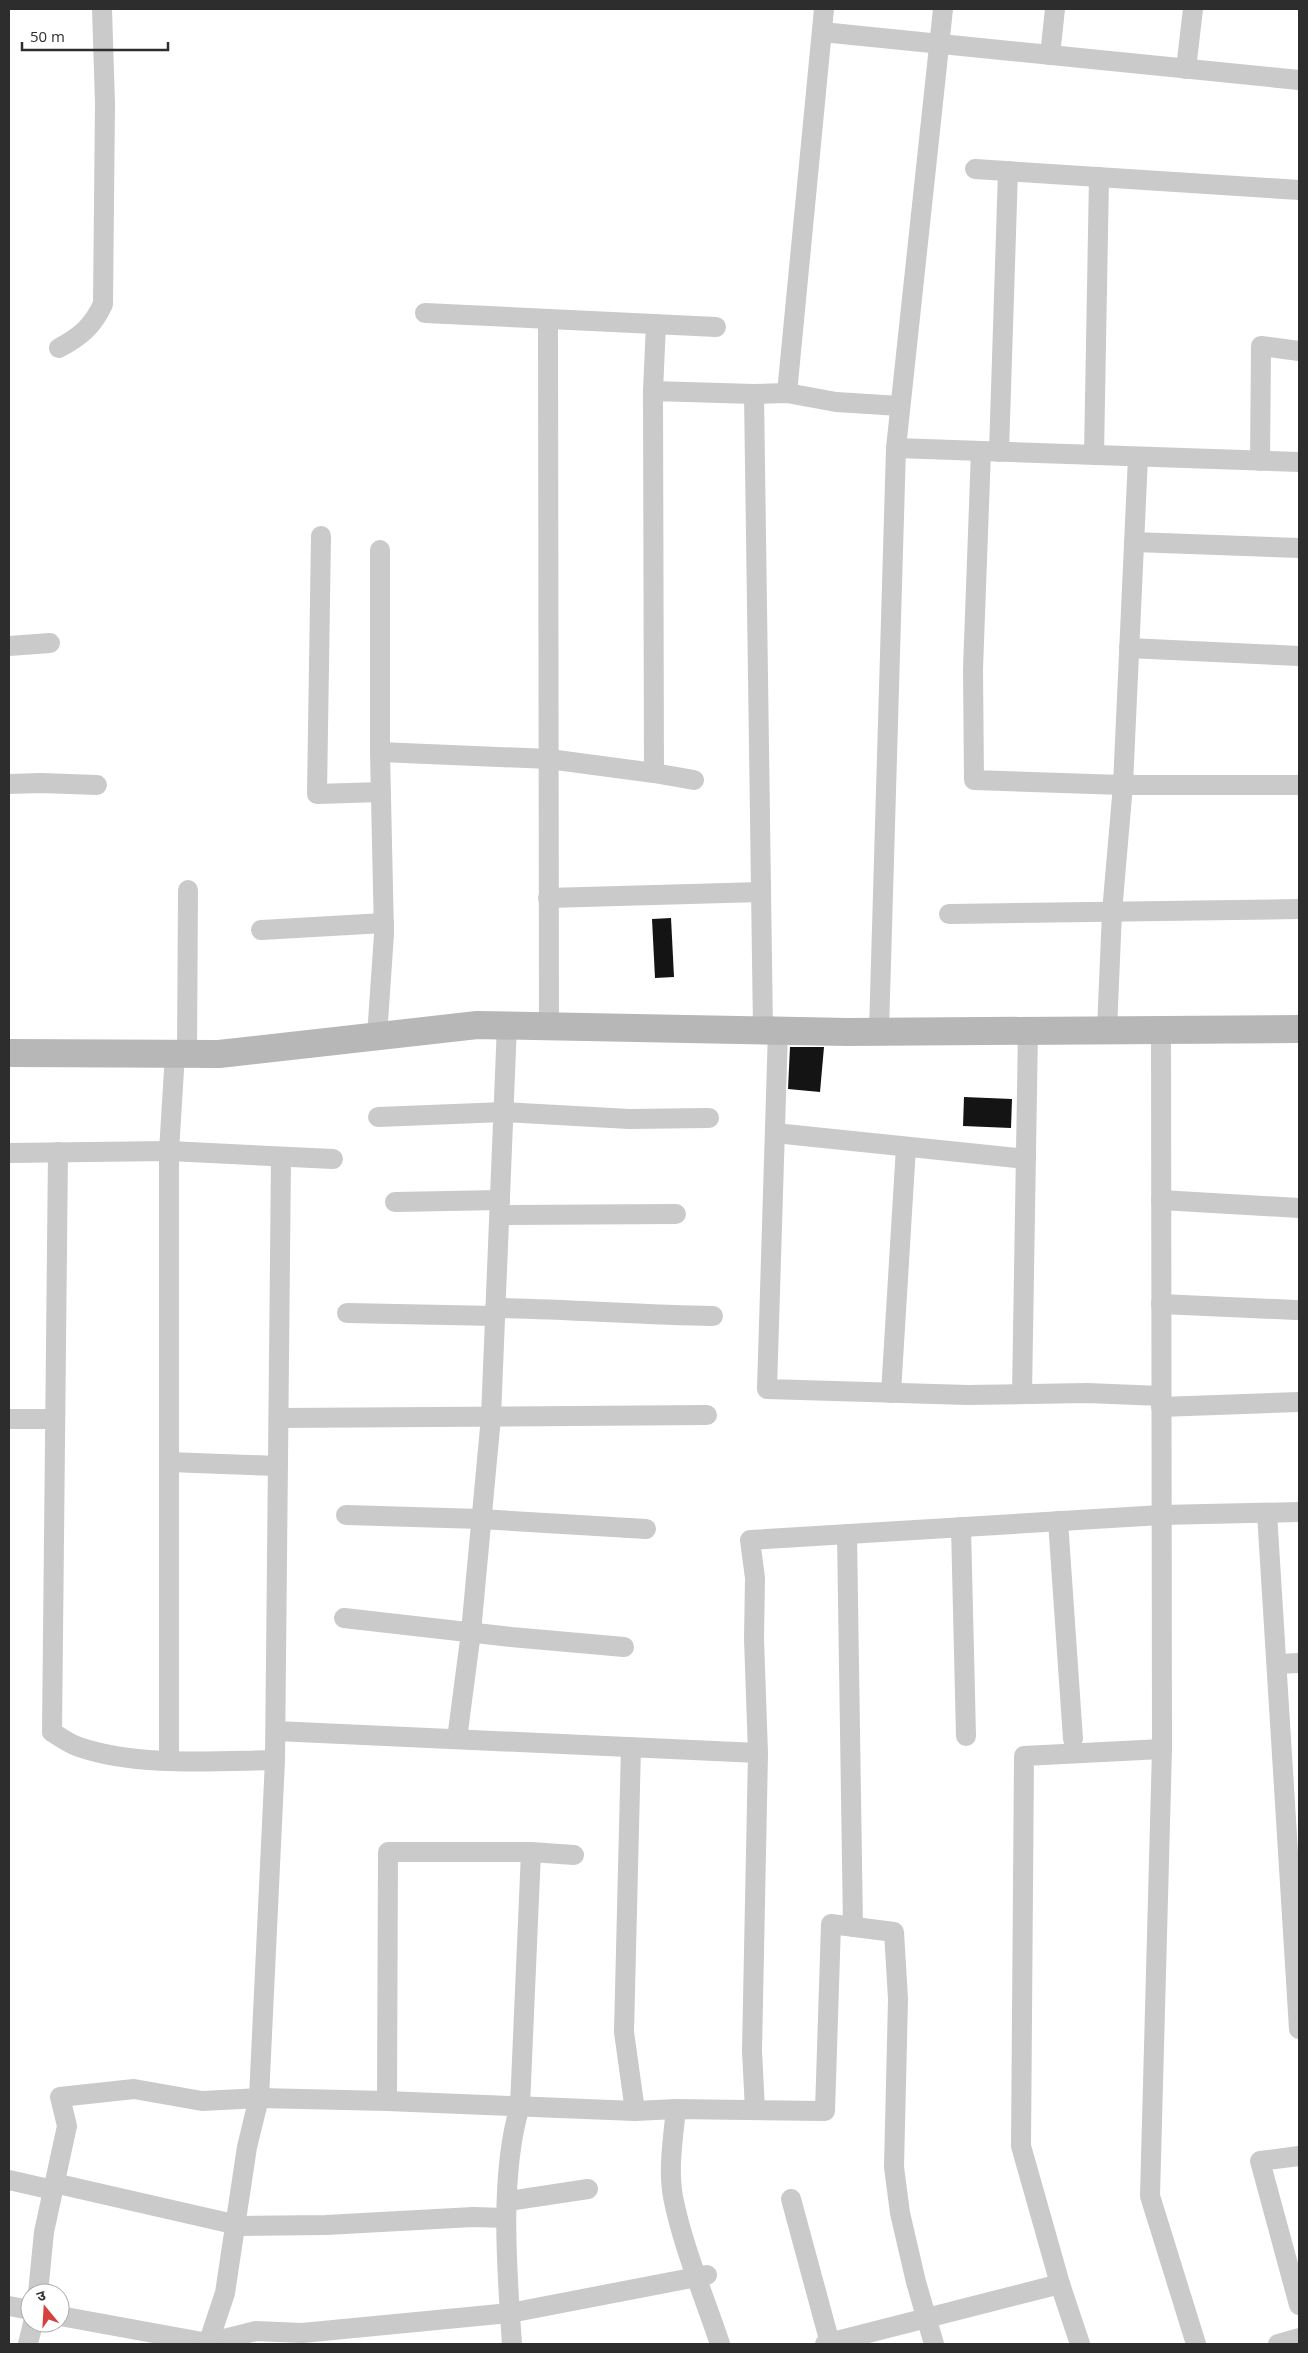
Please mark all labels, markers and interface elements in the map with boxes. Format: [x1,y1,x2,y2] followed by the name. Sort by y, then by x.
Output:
[22,20,169,52] scale bar
[30,26,65,46] text: 50 m
[20,2283,70,2333] north arrow
[34,2285,48,2305] text: उ

